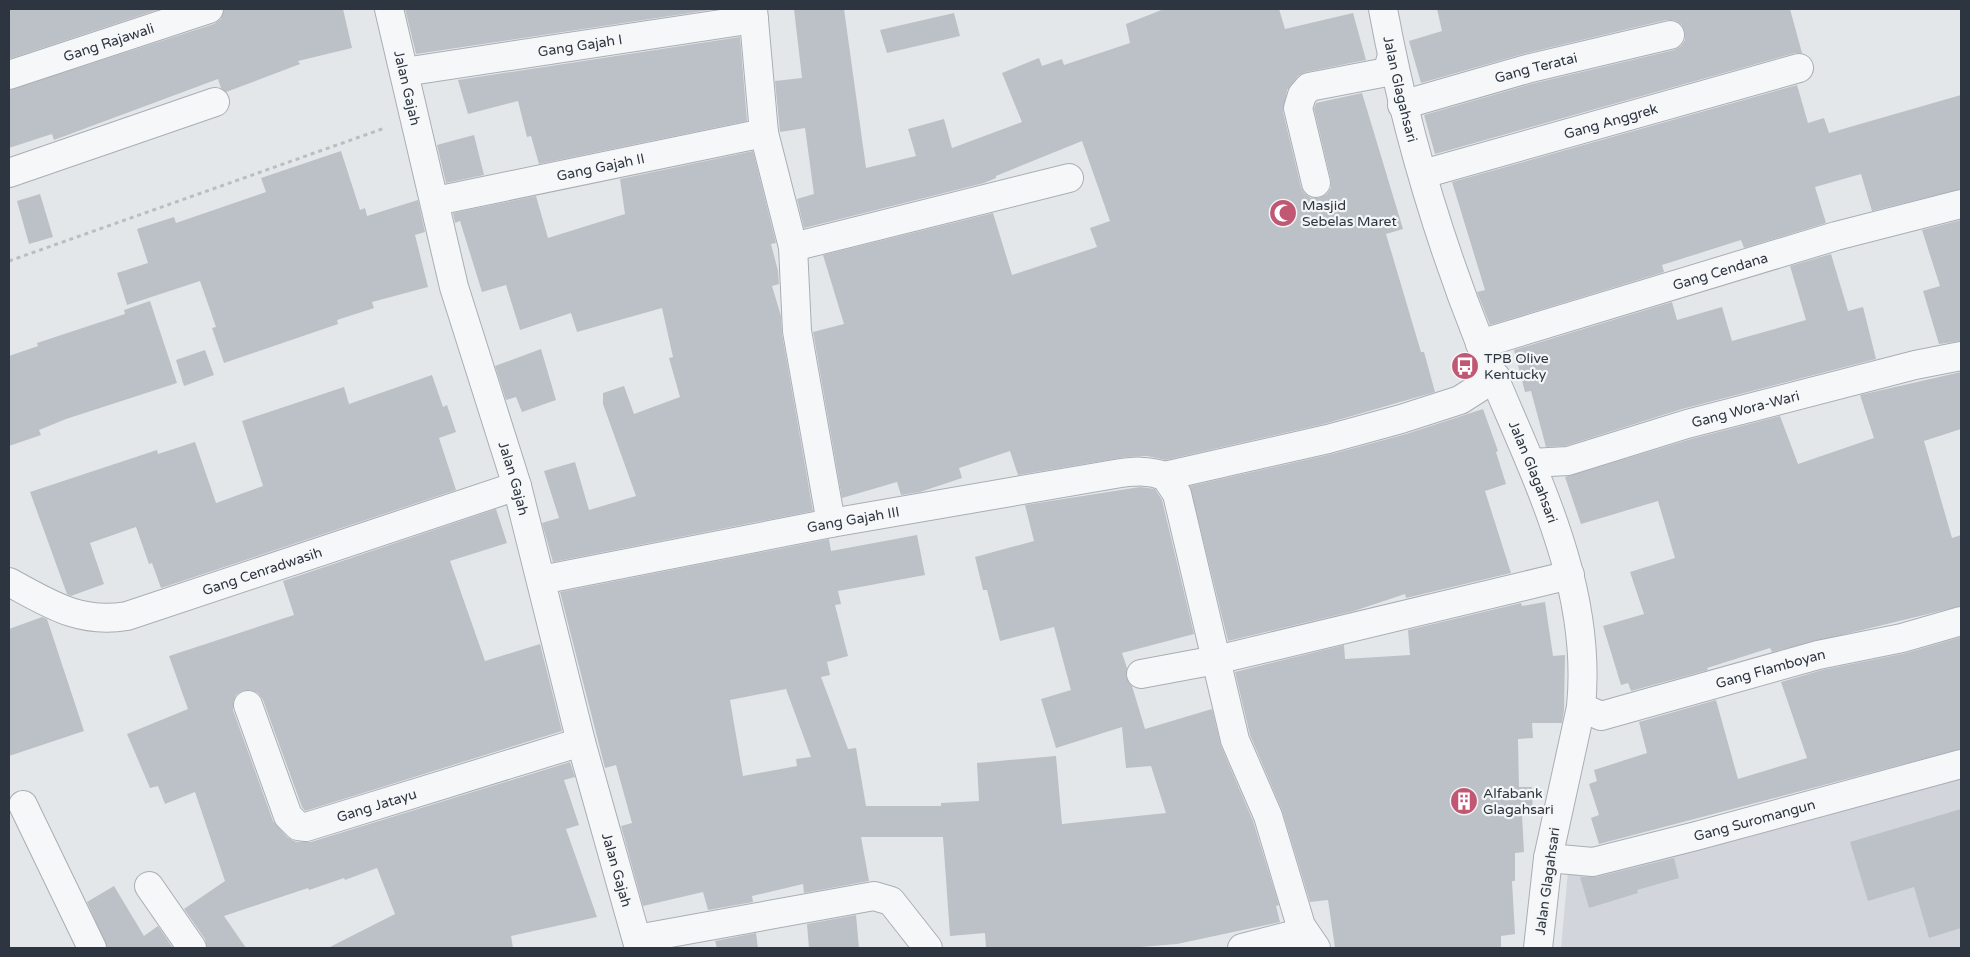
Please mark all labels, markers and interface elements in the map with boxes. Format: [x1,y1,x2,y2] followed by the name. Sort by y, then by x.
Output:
[61,20,156,65] street label: Gang Rajawali
[536,31,624,61] street label: Gang Gajah I
[1379,35,1421,144] street label: Jalan Glagahsari
[390,49,424,127] street label: Jalan Gajah
[1493,49,1579,87] street label: Gang Teratai
[1562,100,1660,143] street label: Gang Anggrek
[555,150,646,185] street label: Gang Gajah II
[1302,197,1397,230] place label: Masjid Sebelas Maret
[1268,198,1298,228] mosque icon: Masjid Sebelas Maret
[1671,249,1770,294] street label: Gang Cendana
[1484,350,1549,383] place label: TPB Olive Kentucky
[1450,351,1480,381] bus stop icon: TPB Olive Kentucky
[1690,387,1801,431] street label: Gang Wora-Wari
[1505,418,1561,525] street label: Jalan Glagahsari
[494,439,532,517] street label: Jalan Gajah
[806,503,901,537] street label: Gang Gajah III
[200,544,324,599] street label: Gang Cenradwasih
[1714,646,1827,692] street label: Gang Flamboyan
[335,785,419,826] street label: Gang Jatayu
[1483,785,1554,818] place label: Alfabank Glagahsari
[1449,786,1479,816] building icon: Alfabank Glagahsari
[1692,796,1817,845] street label: Gang Suromangun
[1532,826,1563,936] street label: Jalan Glagahsari
[598,831,635,909] street label: Jalan Gajah

